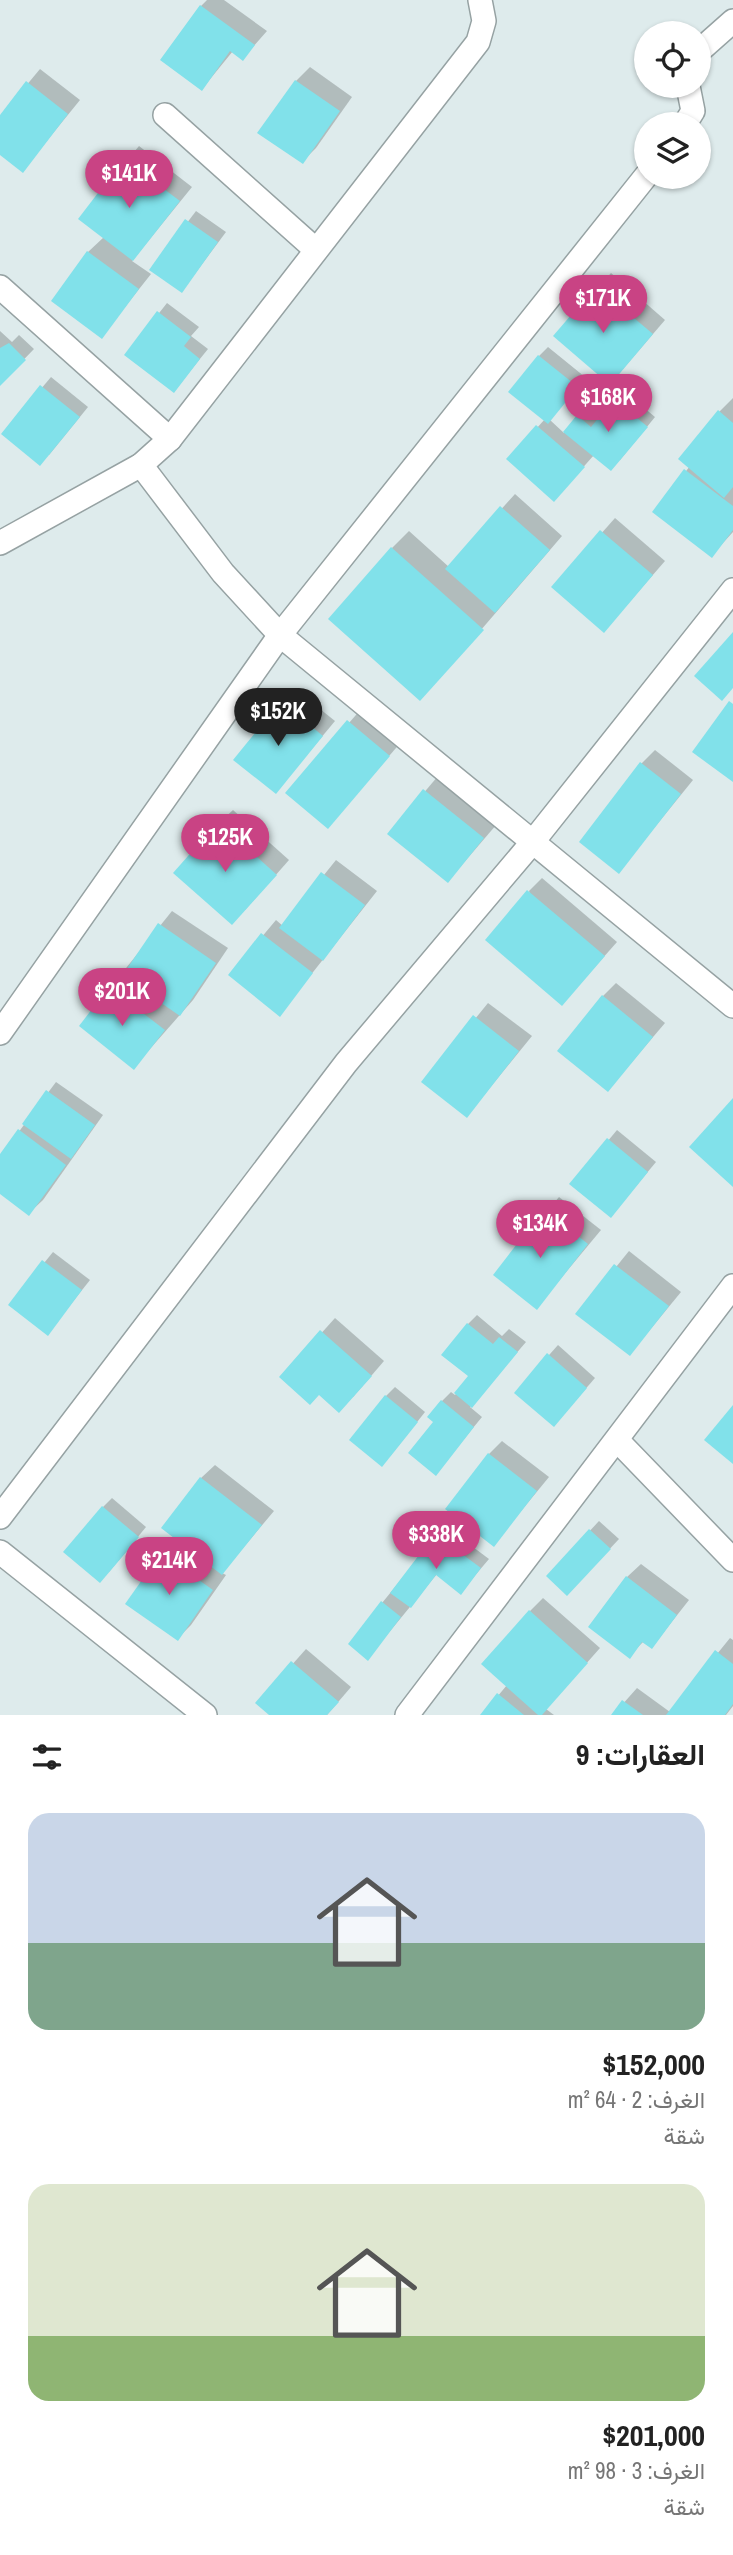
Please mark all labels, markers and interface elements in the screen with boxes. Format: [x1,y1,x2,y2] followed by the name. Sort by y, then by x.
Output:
[634,21,711,189] map controls
[634,21,711,98] button: locate
[634,112,711,189] button: layers
[80,150,178,210] pin: $141K
[101,157,157,188] text: $141K
[554,276,652,335] pin: $171K
[575,282,631,313] text: $171K
[559,374,657,434] pin: $168K
[580,381,636,412] text: $168K
[229,688,327,748] pin: $152K
[250,695,306,726] text: $152K
[176,814,274,874] pin: $125K
[197,821,253,852] text: $125K
[73,968,171,1028] pin: $201K
[94,975,150,1006] text: $201K
[491,1200,589,1260] pin: $134K
[512,1207,568,1238] text: $134K
[387,1512,485,1571] pin: $338K
[408,1518,464,1549] text: $338K
[120,1538,218,1597] pin: $214K
[141,1544,197,1575] text: $214K
[576,1734,705,1774] text: العقارات: 9
[28,1738,66,1776] icon: filters
[304,1859,430,1985] icon: home
[602,2044,705,2084] text: $152,000
[568,2084,705,2115] text: الغرف: 2 · 64 m²
[663,2120,705,2151] text: شقة
[304,2230,430,2356] icon: home
[602,2415,705,2455] text: $201,000
[568,2455,705,2486] text: الغرف: 3 · 98 m²
[663,2491,705,2522] text: شقة

